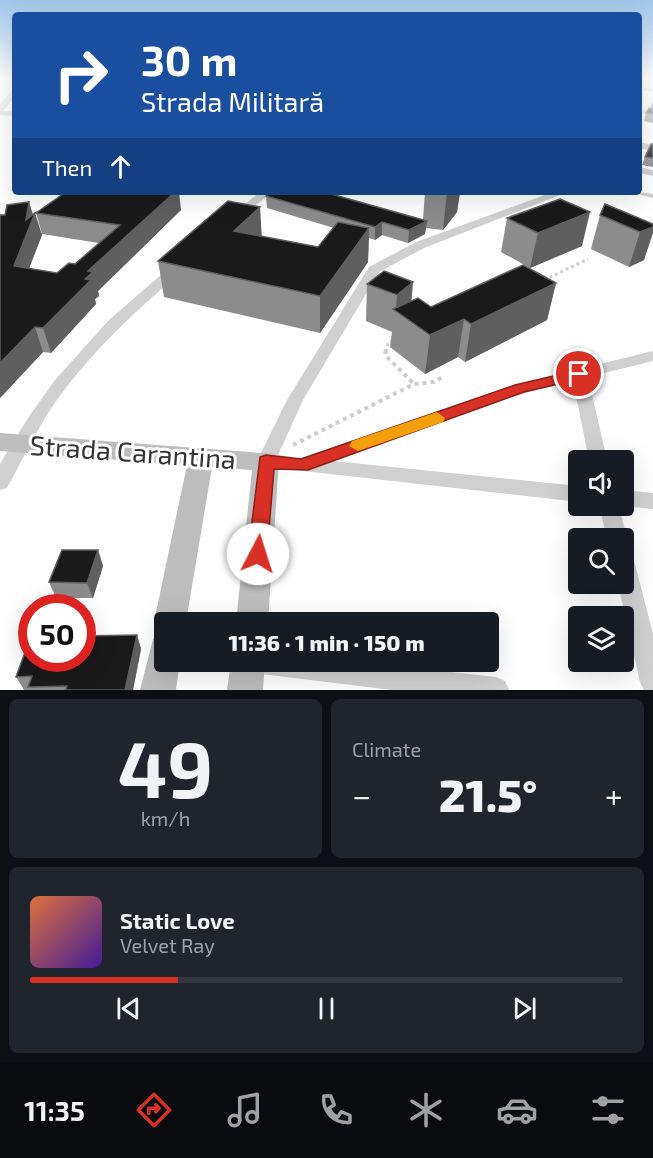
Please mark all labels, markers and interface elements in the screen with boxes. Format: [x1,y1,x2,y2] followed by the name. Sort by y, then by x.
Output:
[141,34,237,84] text: 30 m
[42,36,120,114] icon: right
[141,85,324,117] text: Strada Militară
[104,150,137,183] icon: ahead
[42,154,92,180] text: Then
[553,348,604,399] pin
[562,357,595,390] icon: arrive
[29,428,237,474] street label: Strada Carantina
[568,450,634,672] map controls
[568,450,634,516] button: sound
[226,522,290,586] position arrow
[568,528,634,594] button: search
[18,594,96,672] speed limit sign: 50
[568,606,634,672] button: layers
[228,629,425,655] text: 11:36 · 1 min · 150 m
[118,720,213,814] text: 49
[352,737,421,761] text: Climate
[439,767,537,821] text: 21.5°
[352,775,371,815] text: −
[605,775,623,815] text: +
[141,806,190,830] text: km/h
[120,907,235,933] text: Static Love
[120,933,215,957] text: Velvet Ray
[112,992,145,1025] icon: previous
[310,992,343,1025] icon: pause
[508,992,541,1025] icon: next
[133,1089,175,1131] icon: directions
[224,1089,266,1131] icon: music
[315,1089,357,1131] icon: phone
[405,1089,447,1131] icon: climate
[496,1089,538,1131] icon: car
[587,1089,629,1131] icon: filters
[24,1094,85,1126] text: 11:35

